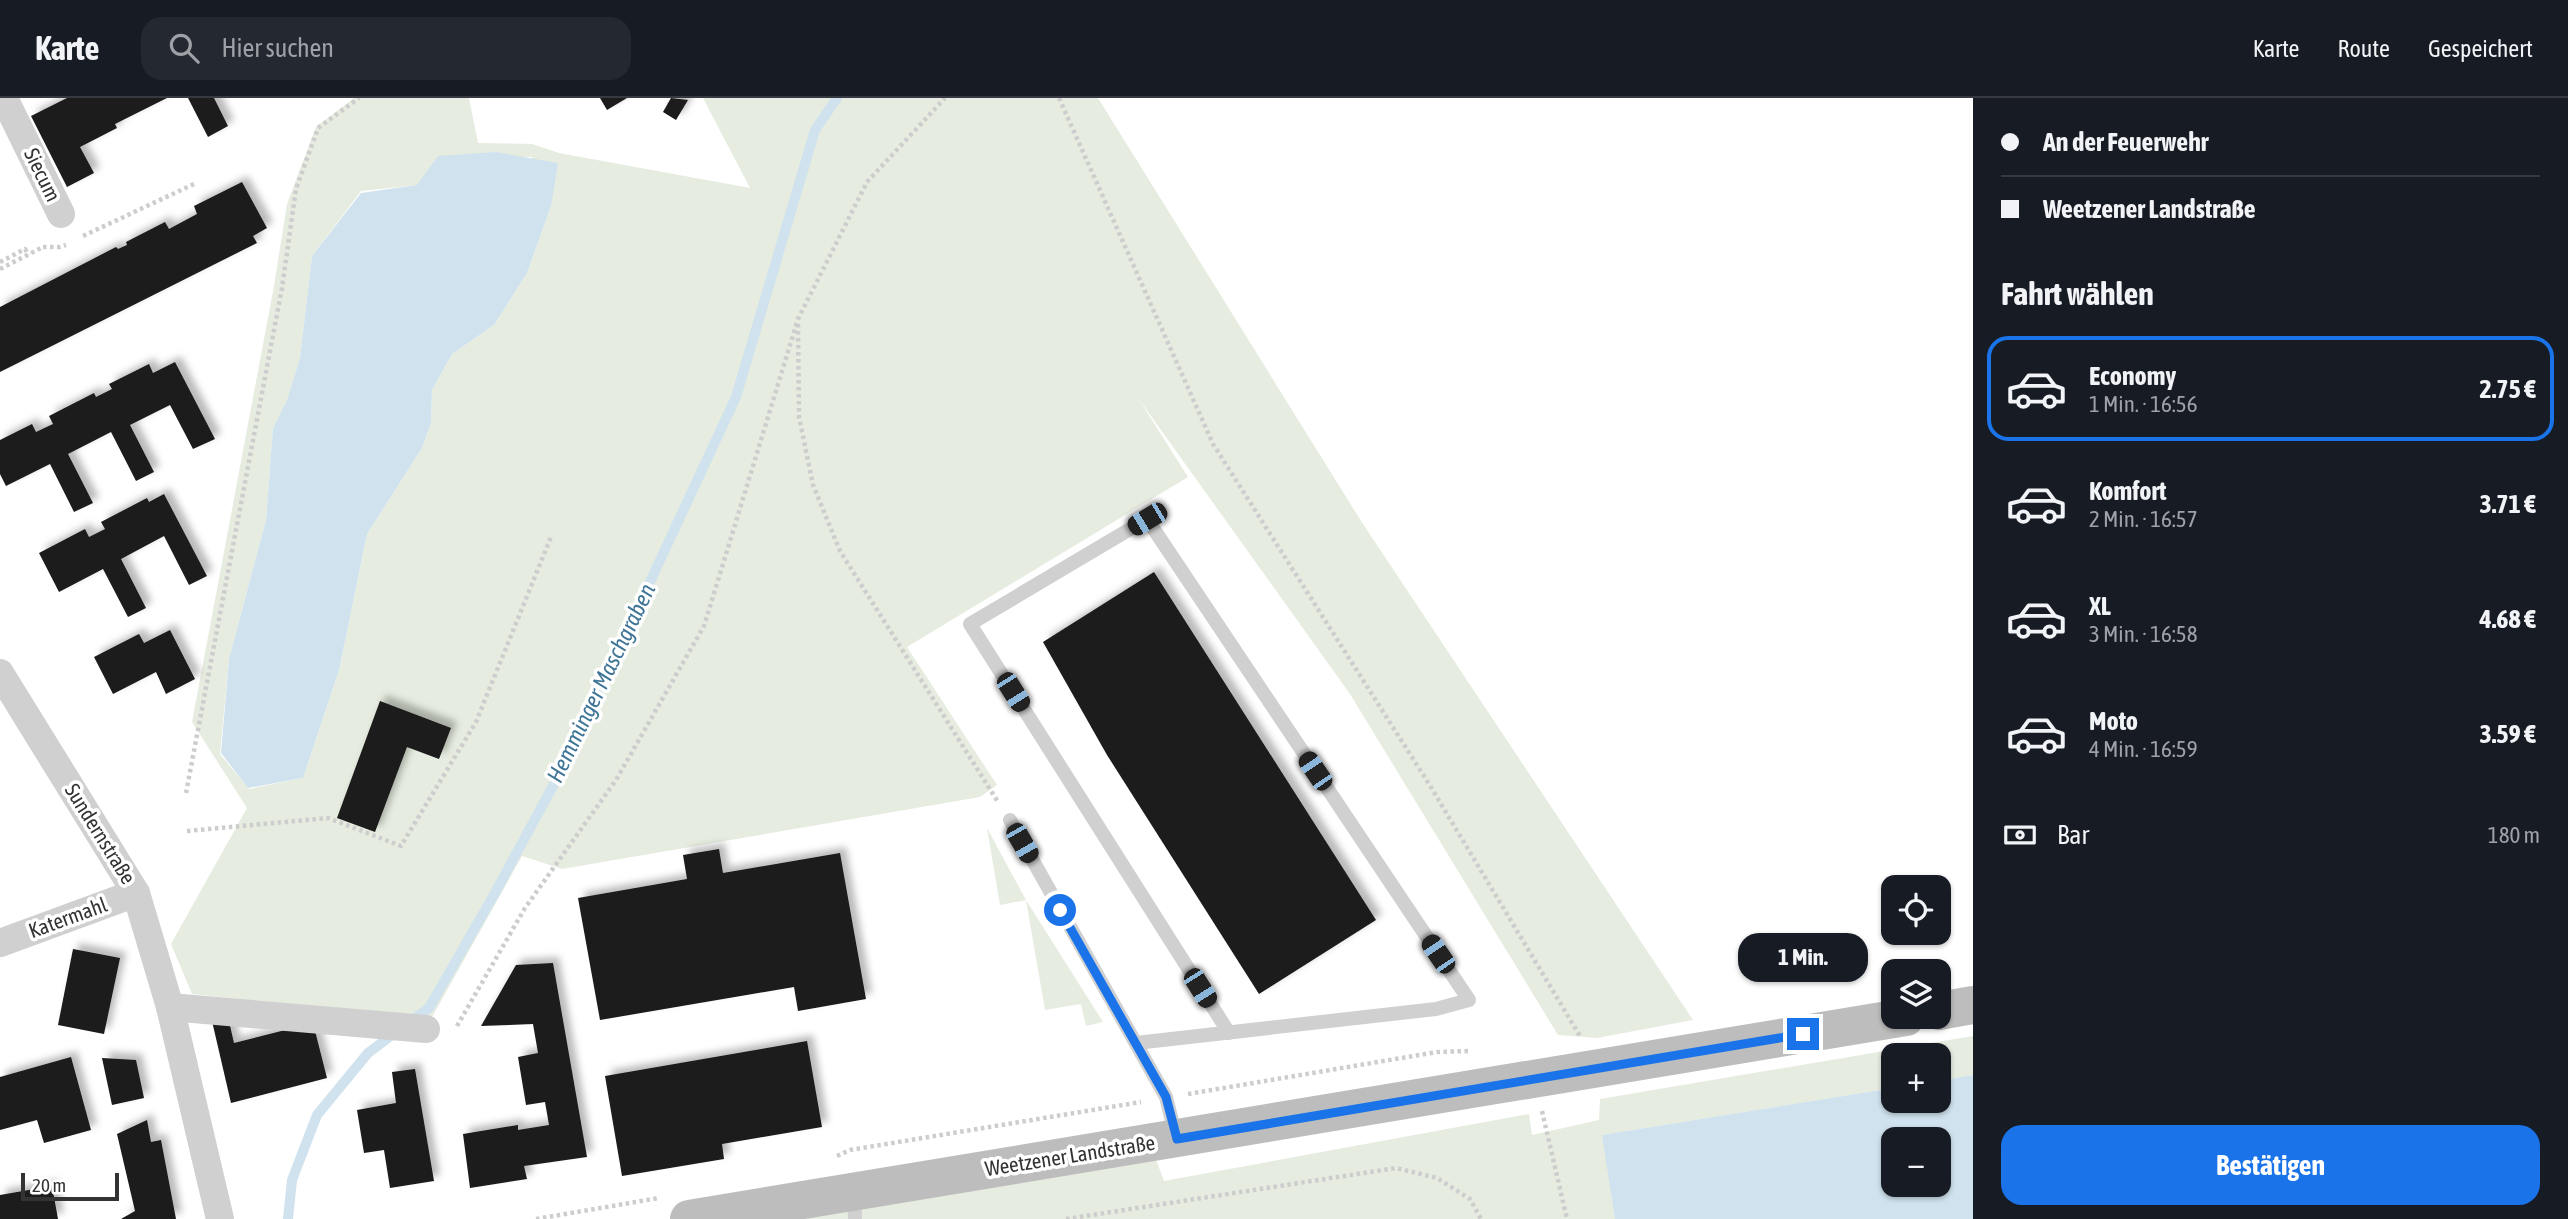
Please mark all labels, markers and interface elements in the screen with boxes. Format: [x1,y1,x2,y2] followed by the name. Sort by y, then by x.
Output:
[141,17,631,80] search box
[35,29,99,67] text: Karte
[165,29,203,67] icon: search
[221,33,334,63] text: Hier suchen
[2253,35,2299,62] text: Karte
[2337,35,2390,62] text: Route
[2428,35,2533,62] text: Gespeichert
[2043,127,2208,157] text: An der Feuerwehr
[20,144,66,205] street label: Siecum
[2043,194,2256,224] text: Weetzener Landstraße
[2001,275,2154,312] text: Fahrt wählen
[2005,357,2068,420] icon: car
[2089,361,2176,391] text: Economy
[2479,374,2536,404] text: 2.75 €
[2089,391,2197,417] text: 1 Min. · 16:56
[2005,472,2068,535] icon: car
[2089,476,2166,506] text: Komfort
[2479,489,2536,519] text: 3.71 €
[1124,499,1171,539] car
[2089,506,2197,532] text: 2 Min. · 16:57
[542,579,660,787] water label: Hemminger Maschgraben
[2005,587,2068,650] icon: car
[2089,591,2111,621] text: XL
[2479,604,2536,634] text: 4.68 €
[2089,621,2197,647] text: 3 Min. · 16:58
[993,669,1034,715] car
[2005,702,2068,765] icon: car
[2089,706,2138,736] text: Moto
[2479,719,2536,749] text: 3.59 €
[2089,736,2197,762] text: 4 Min. · 16:59
[1295,748,1336,794] car
[61,779,141,888] street label: Sundernstraße
[2001,816,2039,854] icon: cash
[1003,820,1042,866] car
[2057,820,2089,850] text: Bar
[2488,822,2540,848] text: 180 m
[1881,875,1951,1197] map controls
[1881,875,1951,945] button: locate
[25,892,111,942] street label: Katermahl
[1044,894,1076,926] route start
[1418,931,1459,977] car
[1738,932,1868,982] callout: 1 Min.
[1778,944,1828,970] text: 1 Min.
[1881,959,1951,1029] button: layers
[1180,965,1221,1011] car
[1787,1018,1819,1050] route end
[1881,1043,1951,1113] button: +
[2001,1125,2540,1205] button: Bestätigen
[1881,1127,1951,1197] button: −
[983,1130,1157,1180] street label: Weetzener Landstraße
[21,1170,119,1202] scale bar
[32,1174,66,1196] text: 20 m

